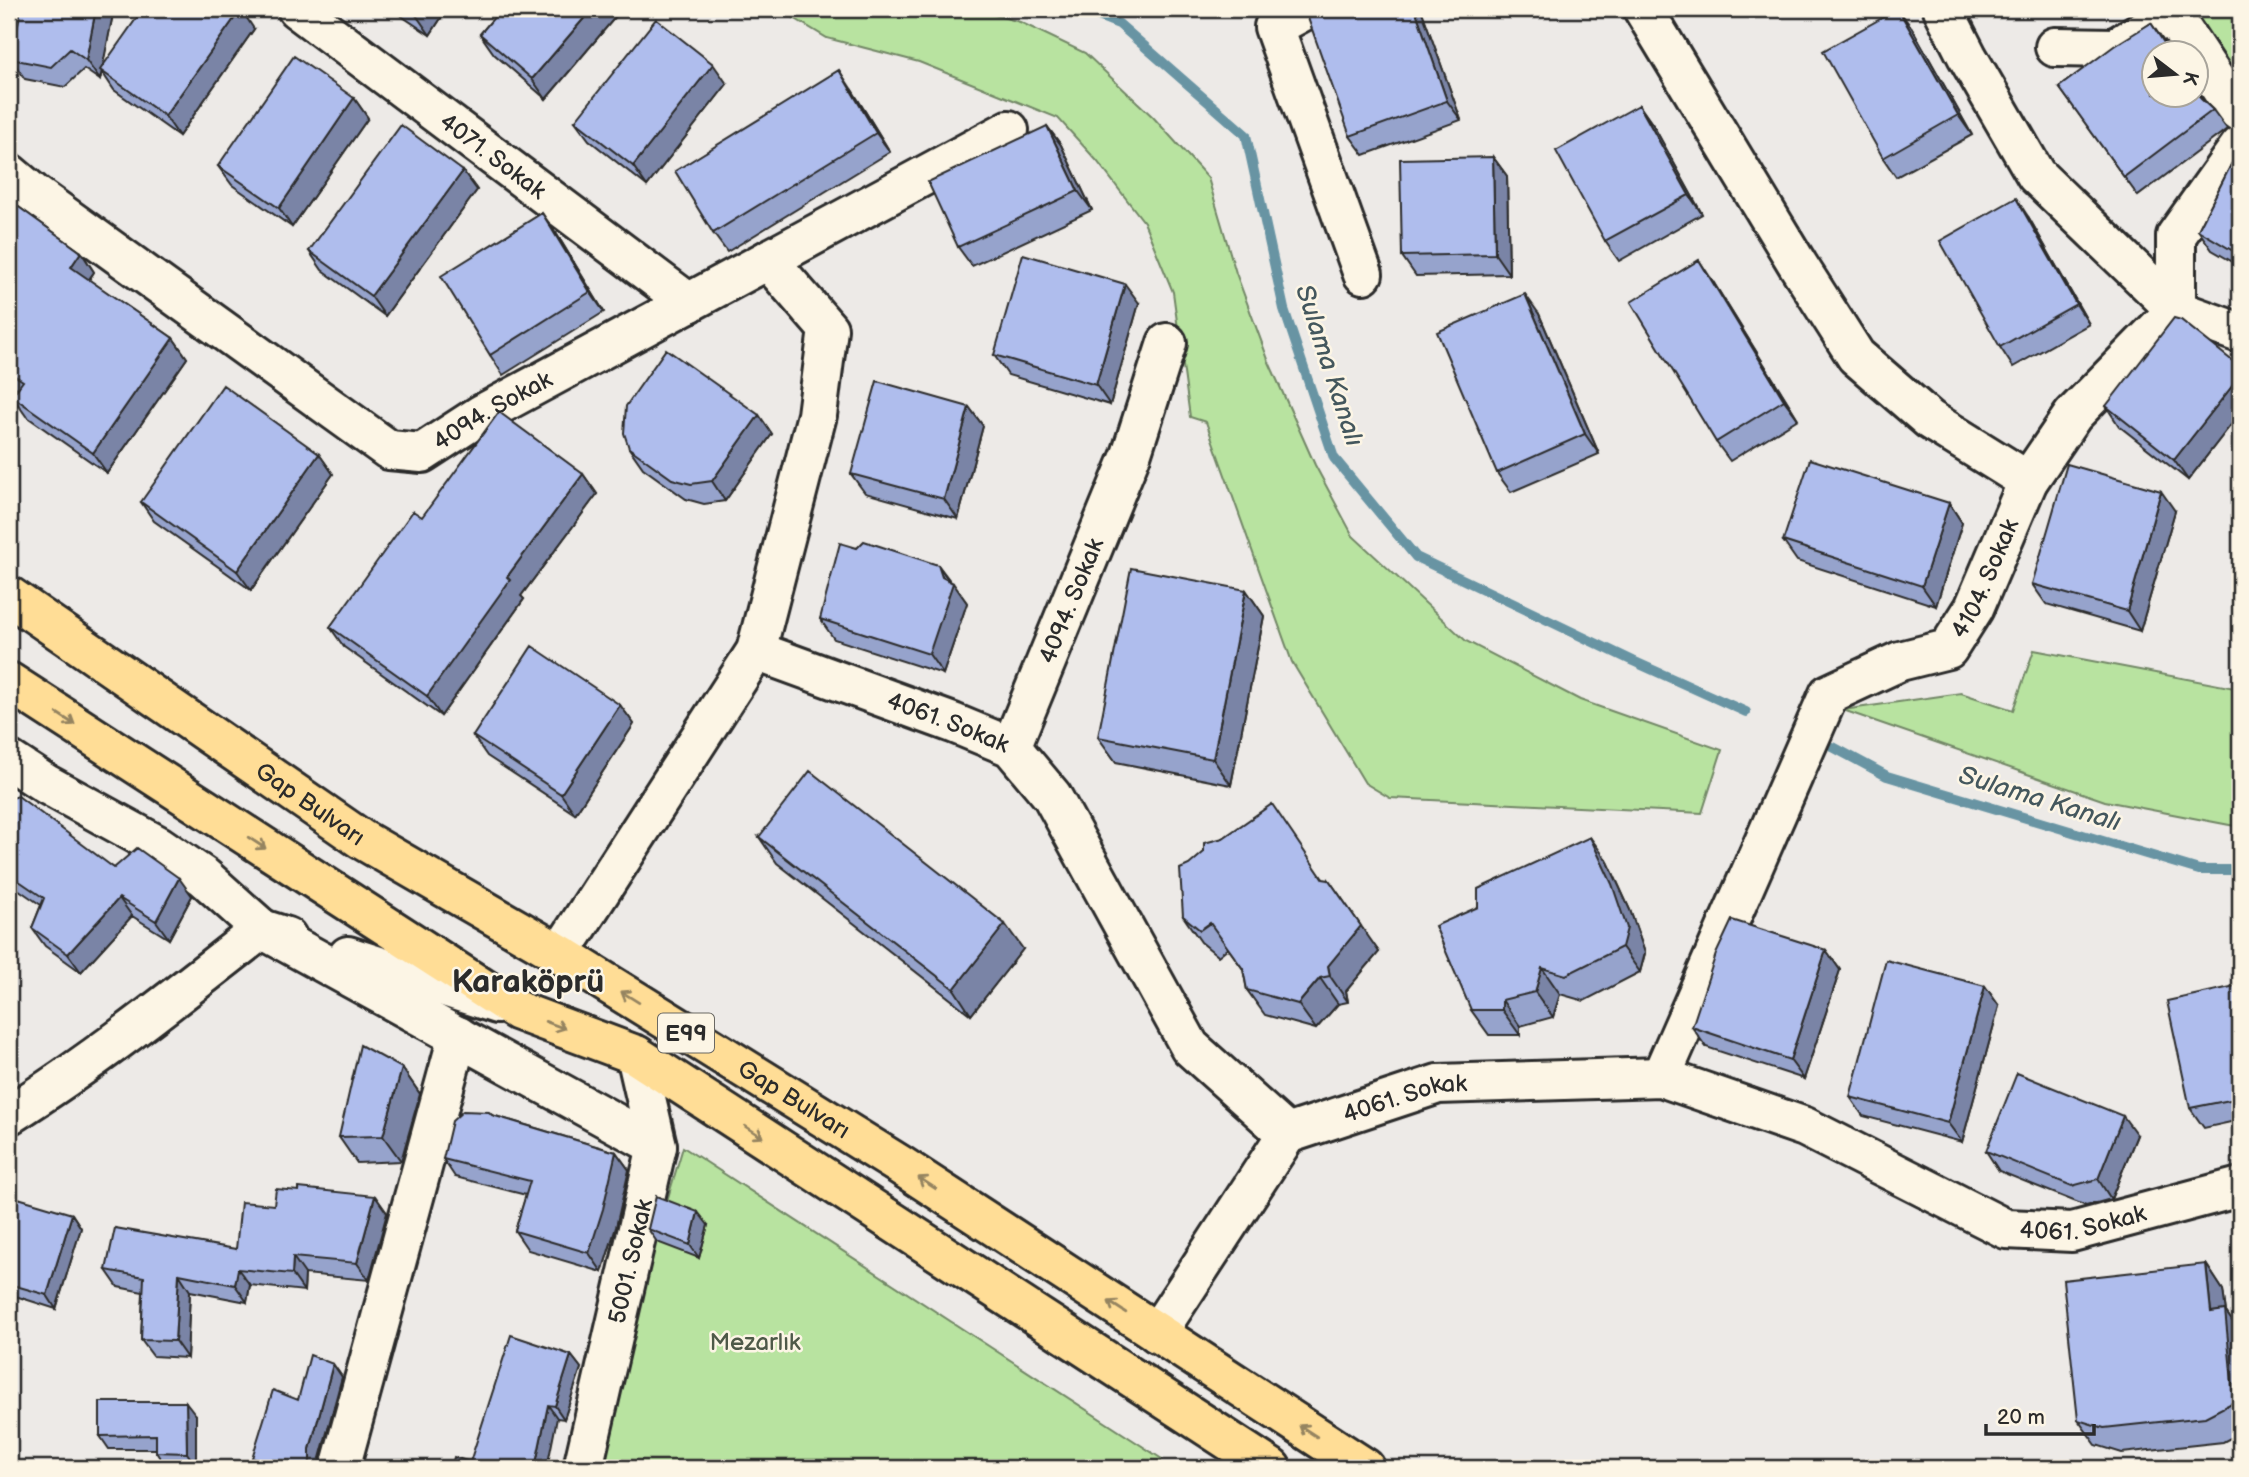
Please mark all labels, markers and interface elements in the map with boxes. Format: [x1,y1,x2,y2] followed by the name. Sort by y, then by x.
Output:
[2140,38,2210,108] north arrow
[2177,69,2203,88] text: K
[434,107,552,206] street label: 4071. Sokak
[1288,281,1369,450] water label: Sulama Kanalı
[428,365,557,457] street label: 4094. Sokak
[1945,514,2025,644] street label: 4104. Sokak
[1033,534,1110,668] street label: 4094. Sokak
[883,686,1013,760] street label: 4061. Sokak
[56,712,75,727] one-way arrow
[250,756,370,852] street label: Gap Bulvarı
[1955,760,2124,839] water label: Sulama Kanalı
[247,836,267,850] one-way arrow
[452,963,604,1002] district label: Karaköprü
[620,990,640,1004] one-way arrow
[658,1014,714,1052] road number: E99
[544,1019,566,1032] one-way arrow
[732,1054,855,1145] street label: Gap Bulvarı
[1339,1069,1468,1129] street label: 4061. Sokak
[744,1125,764,1139] one-way arrow
[918,1175,937,1190] one-way arrow
[603,1196,659,1327] street label: 5001. Sokak
[2019,1199,2149,1247] street label: 4061. Sokak
[1108,1299,1128,1313] one-way arrow
[709,1328,801,1357] park label: Mezarlık
[1986,1393,2095,1437] scale bar
[1997,1405,2045,1430] text: 20 m
[1299,1424,1318,1438] one-way arrow

